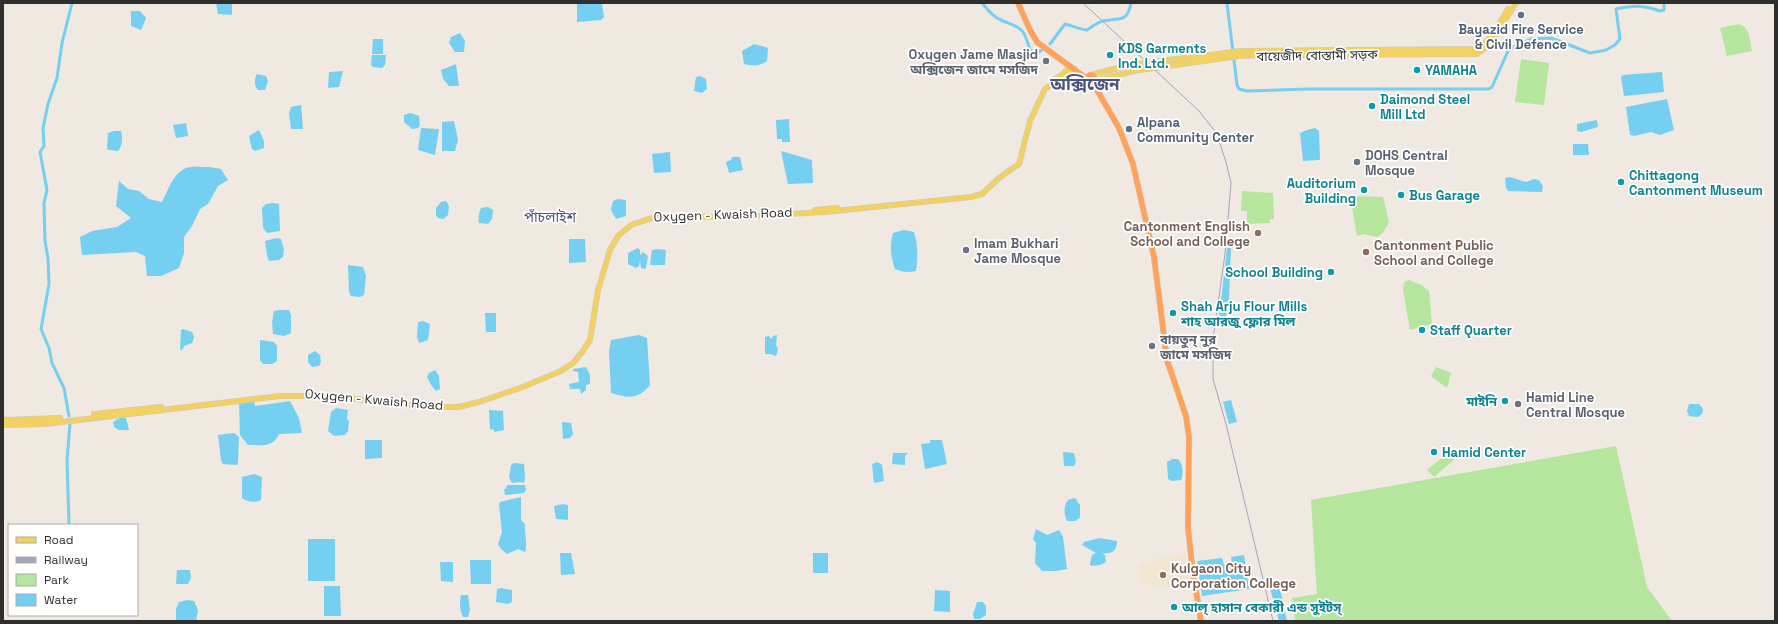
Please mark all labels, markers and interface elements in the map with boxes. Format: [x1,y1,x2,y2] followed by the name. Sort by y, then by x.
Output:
[1516,10,1526,20] marker: Bayazid Fire Service & Civil Defence
[1458,21,1584,53] place label: Bayazid Fire Service & Civil Defence
[1118,40,1207,72] place label: KDS Garments Ind. Ltd.
[909,46,1039,78] place label: Oxygen Jame Masjid অক্সিজেন জামে মসজিদ
[1255,46,1378,65] street label: বায়েজীদ বোস্তামী সড়ক
[1105,50,1115,60] marker: KDS Garments Ind. Ltd.
[1041,56,1051,66] marker: Oxygen Jame Masjid অক্সিজেন জামে মসজিদ
[1425,62,1478,79] place label: YAMAHA
[1412,65,1422,75] marker: YAMAHA
[1049,73,1120,95] district label: অক্সিজেন
[1380,91,1470,123] place label: Daimond Steel Mill Ltd
[1367,101,1377,111] marker: Daimond Steel Mill Ltd
[1137,114,1254,146] place label: Alpana Community Center
[1124,124,1134,134] marker: Alpana Community Center
[1365,147,1448,179] place label: DOHS Central Mosque
[1352,157,1362,167] marker: DOHS Central Mosque
[1629,167,1763,199] place label: Chittagong Cantonment Museum
[1287,175,1356,207] place label: Auditorium Building
[1616,177,1626,187] marker: Chittagong Cantonment Museum
[1359,185,1369,195] marker: Auditorium Building
[1409,187,1480,204] place label: Bus Garage
[1396,190,1406,200] marker: Bus Garage
[653,204,793,225] street label: Oxygen - Kwaish Road
[524,208,577,226] district label: পাঁচলাইশ
[1124,218,1250,250] place label: Cantonment English School and College
[1253,228,1263,238] marker: Cantonment English School and College
[974,235,1061,267] place label: Imam Bukhari Jame Mosque
[1374,237,1494,269] place label: Cantonment Public School and College
[961,245,971,255] marker: Imam Bukhari Jame Mosque
[1361,247,1371,257] marker: Cantonment Public School and College
[1225,264,1323,281] place label: School Building
[1326,267,1336,277] marker: School Building
[1180,298,1307,330] place label: Shah Arju Flour Mills শাহ আরজু ফ্লোর মিল
[1168,308,1178,318] marker: Shah Arju Flour Mills শাহ আরজু ফ্লোর মিল
[1430,322,1512,339] place label: Staff Quarter
[1417,325,1427,335] marker: Staff Quarter
[1159,331,1232,363] place label: বায়তুন্ নুর জামে মসজিদ
[1147,341,1157,351] marker: বায়তুন্ নুর জামে মসজিদ
[304,385,444,414] street label: Oxygen - Kwaish Road
[1526,389,1625,421] place label: Hamid Line Central Mosque
[1465,393,1498,410] place label: মাইনি
[1500,396,1510,406] marker: মাইনি
[1513,399,1523,409] marker: Hamid Line Central Mosque
[1442,444,1526,461] place label: Hamid Center
[1429,447,1439,457] marker: Hamid Center
[8,524,138,616] legend
[44,532,73,548] text: Road
[44,552,88,568] text: Railway
[1171,560,1296,592] place label: Kulgaon City Corporation College
[1158,570,1168,580] marker: Kulgaon City Corporation College
[44,572,69,588] text: Park
[44,592,78,608] text: Water
[1181,599,1343,616] place label: আল্ হাসান বেকারী এন্ড সুইটস্
[1169,602,1179,612] marker: আল্ হাসান বেকারী এন্ড সুইটস্

